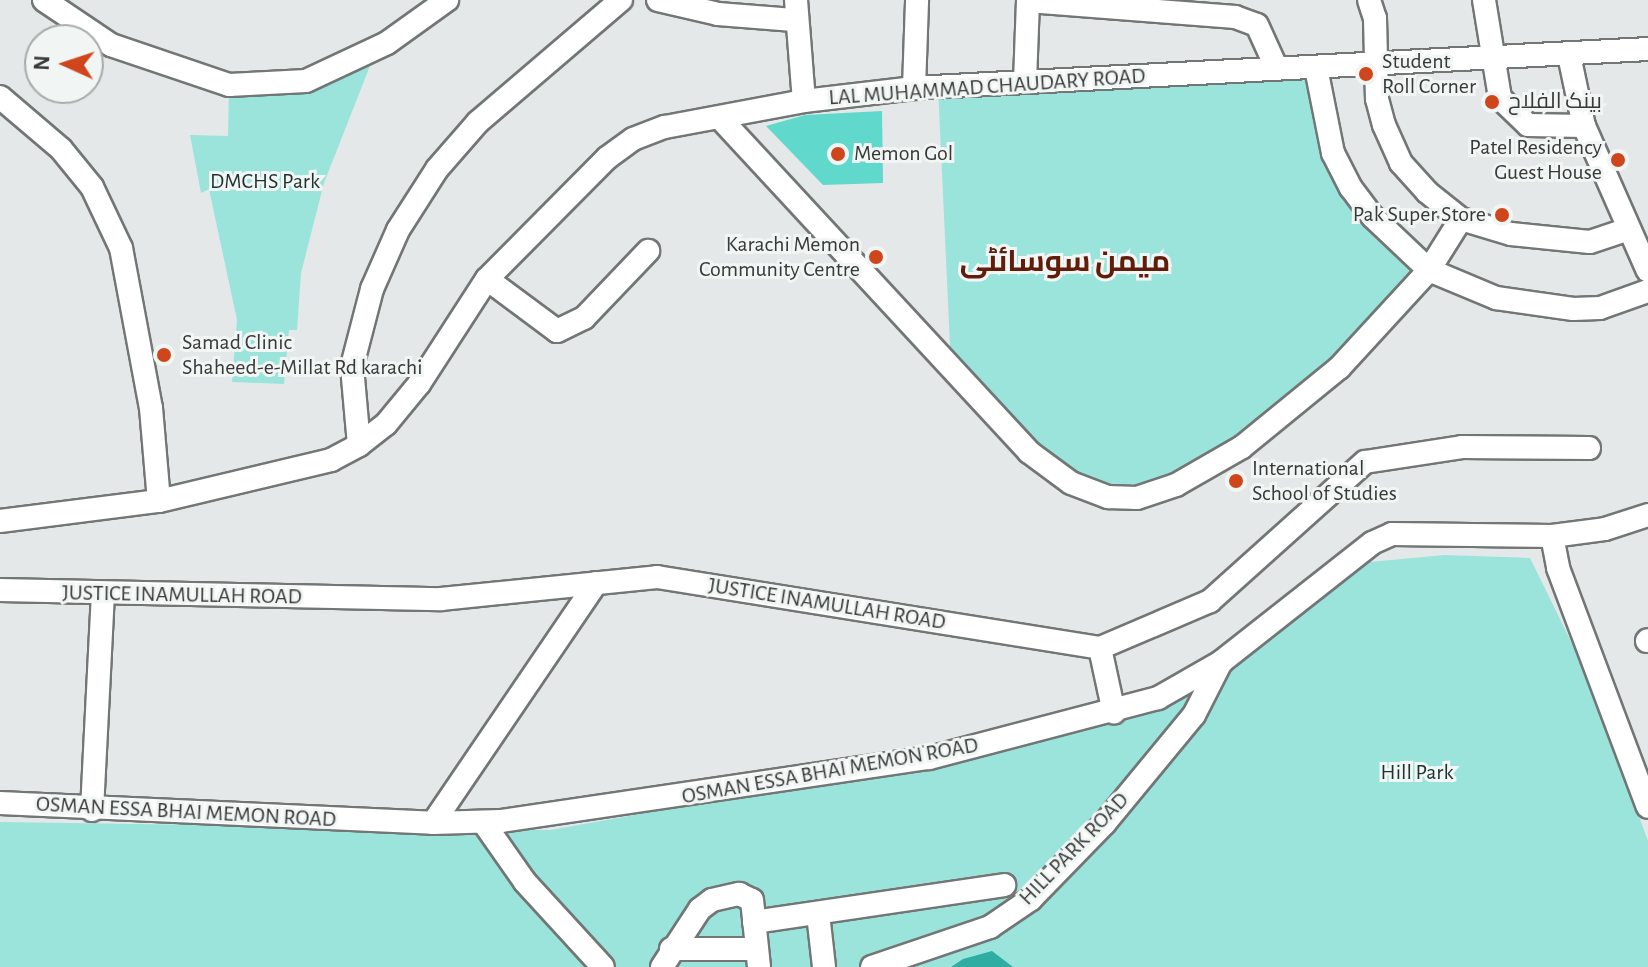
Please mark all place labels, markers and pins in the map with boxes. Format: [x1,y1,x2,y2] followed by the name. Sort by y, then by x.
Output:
[1382,48,1476,100] place label: Student Roll Corner
[1357,65,1375,83] marker: Student Roll Corner
[1508,89,1602,115] place label: بینک الفلاح
[1483,93,1501,111] marker: بینک الفلاح
[1469,134,1602,186] place label: Patel Residency Guest House
[854,141,953,167] place label: Memon Gol
[829,145,847,163] marker: Memon Gol
[1609,151,1627,169] marker: Patel Residency Guest House
[1353,202,1486,228] place label: Pak Super Store
[1493,206,1511,224] marker: Pak Super Store
[699,231,860,282] place label: Karachi Memon Community Centre
[867,248,885,266] marker: Karachi Memon Community Centre
[182,329,422,380] place label: Samad Clinic Shaheed-e-Millat Rd karachi
[153,344,175,366] marker: Samad Clinic Shaheed-e-Millat Rd karachi
[1252,455,1397,506] place label: International School of Studies
[1227,472,1245,490] marker: International School of Studies

